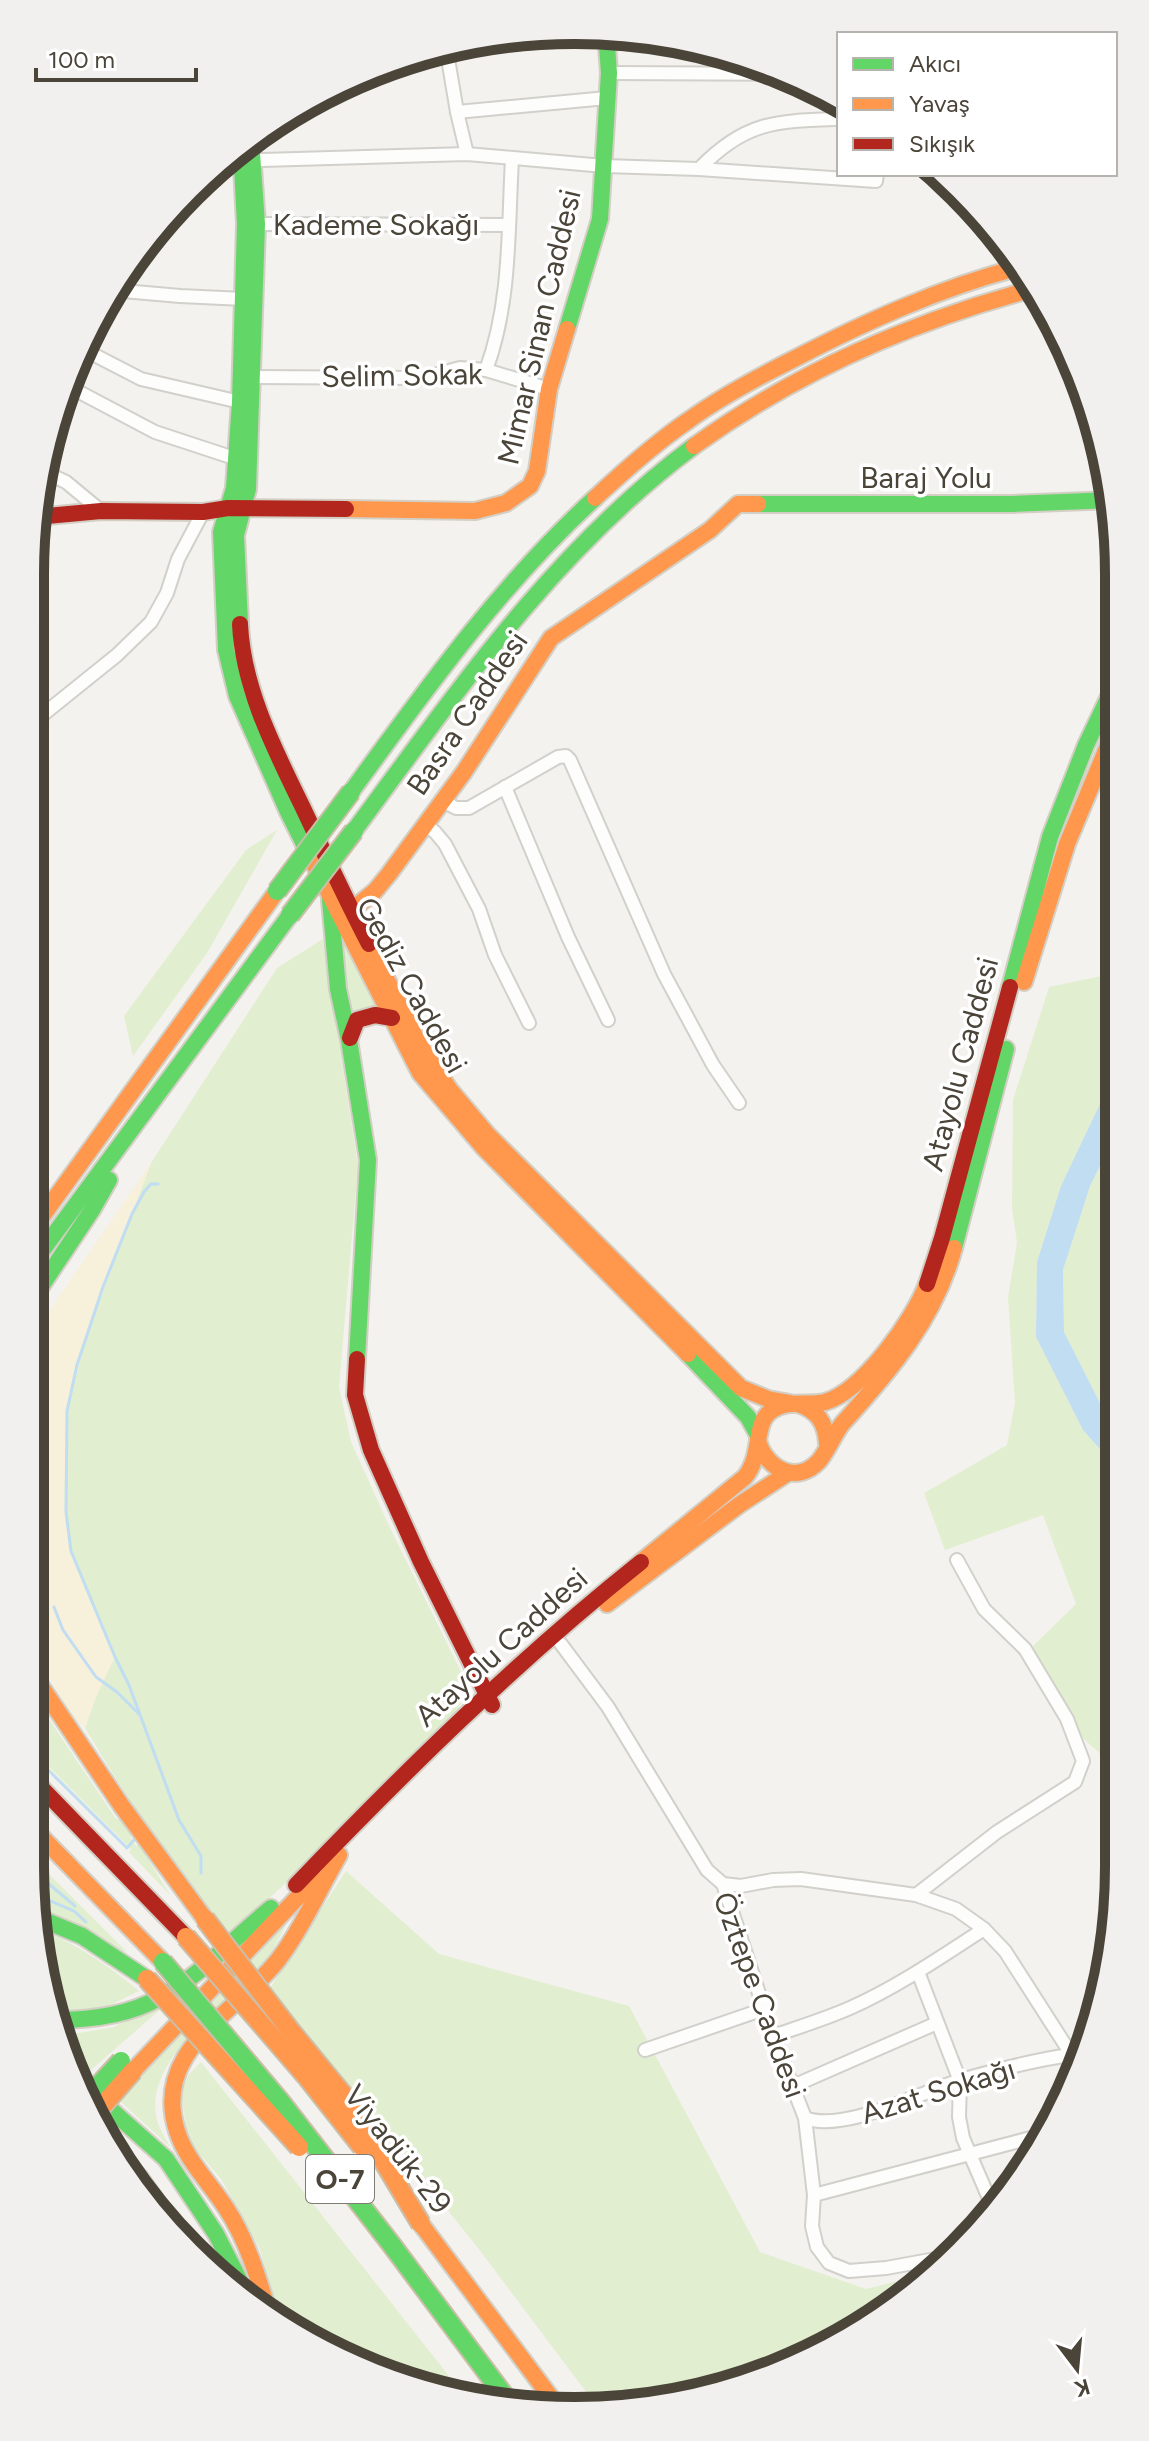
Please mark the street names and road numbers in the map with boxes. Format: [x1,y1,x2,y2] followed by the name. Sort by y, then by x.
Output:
[489,186,589,468] street label: Mimar Sinan Caddesi
[273,206,479,243] street label: Kademe Sokağı
[321,355,483,395] street label: Selim Sokak
[860,459,992,496] street label: Baraj Yolu
[399,624,535,802] street label: Basra Caddesi
[348,891,476,1079] street label: Gediz Caddesi
[914,953,1006,1175] street label: Atayolu Caddesi
[407,1560,595,1734] street label: Atayolu Caddesi
[706,1887,814,2103] street label: Öztepe Caddesi
[857,2050,1019,2132] street label: Azat Sokağı
[336,2077,460,2221] street label: Viyadük-29
[306,2155,374,2203] road number: O-7

